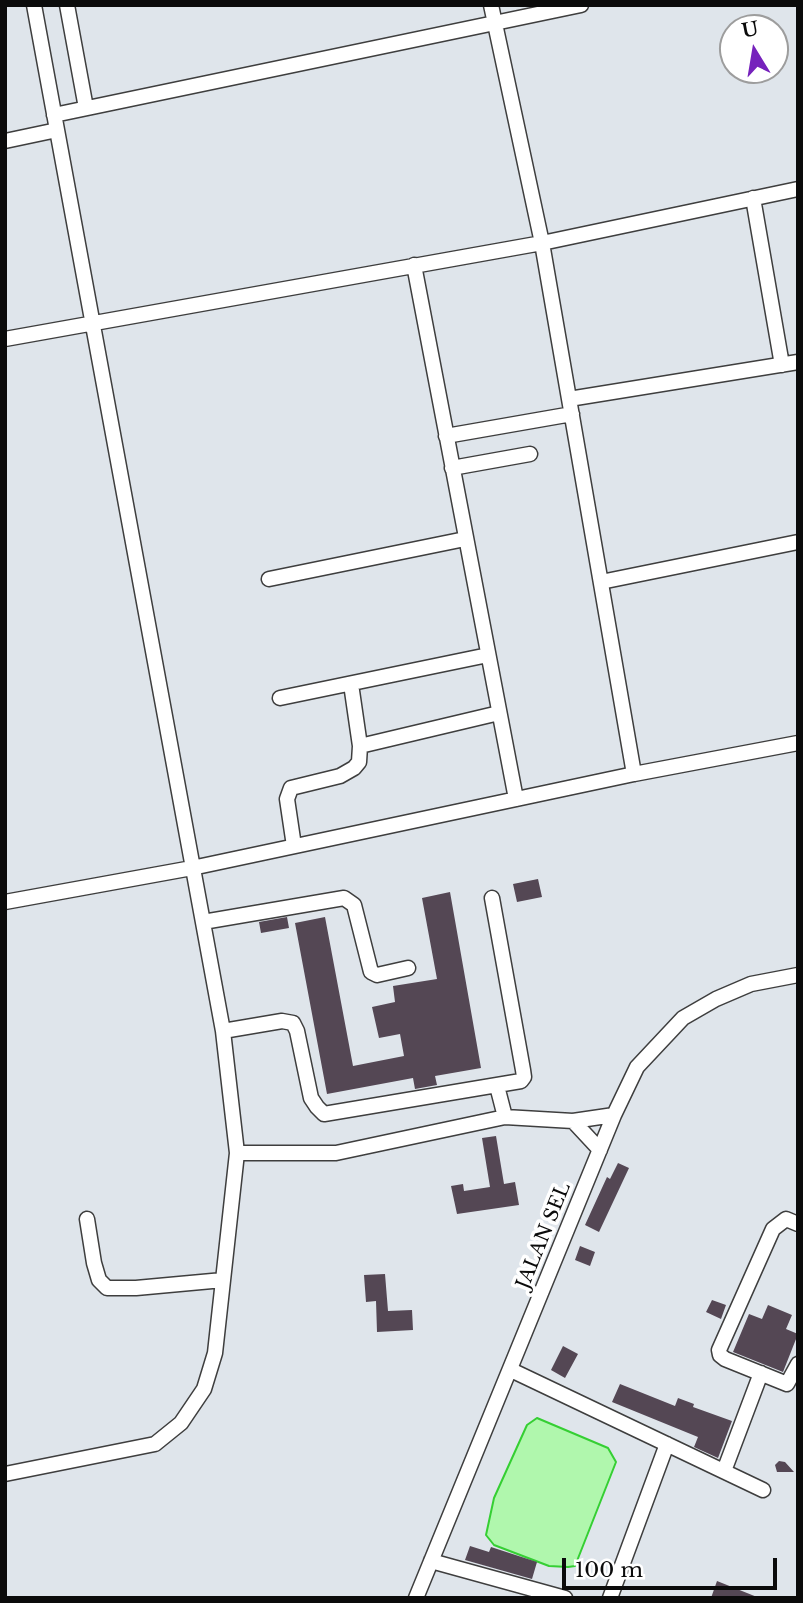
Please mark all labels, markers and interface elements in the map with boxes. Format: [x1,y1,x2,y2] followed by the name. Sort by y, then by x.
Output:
[719,14,789,84] north arrow
[740,17,761,43] text: U
[512,1179,576,1293] street label: JALAN SEL
[565,1544,780,1588] scale bar
[575,1557,643,1583] text: 100 m

